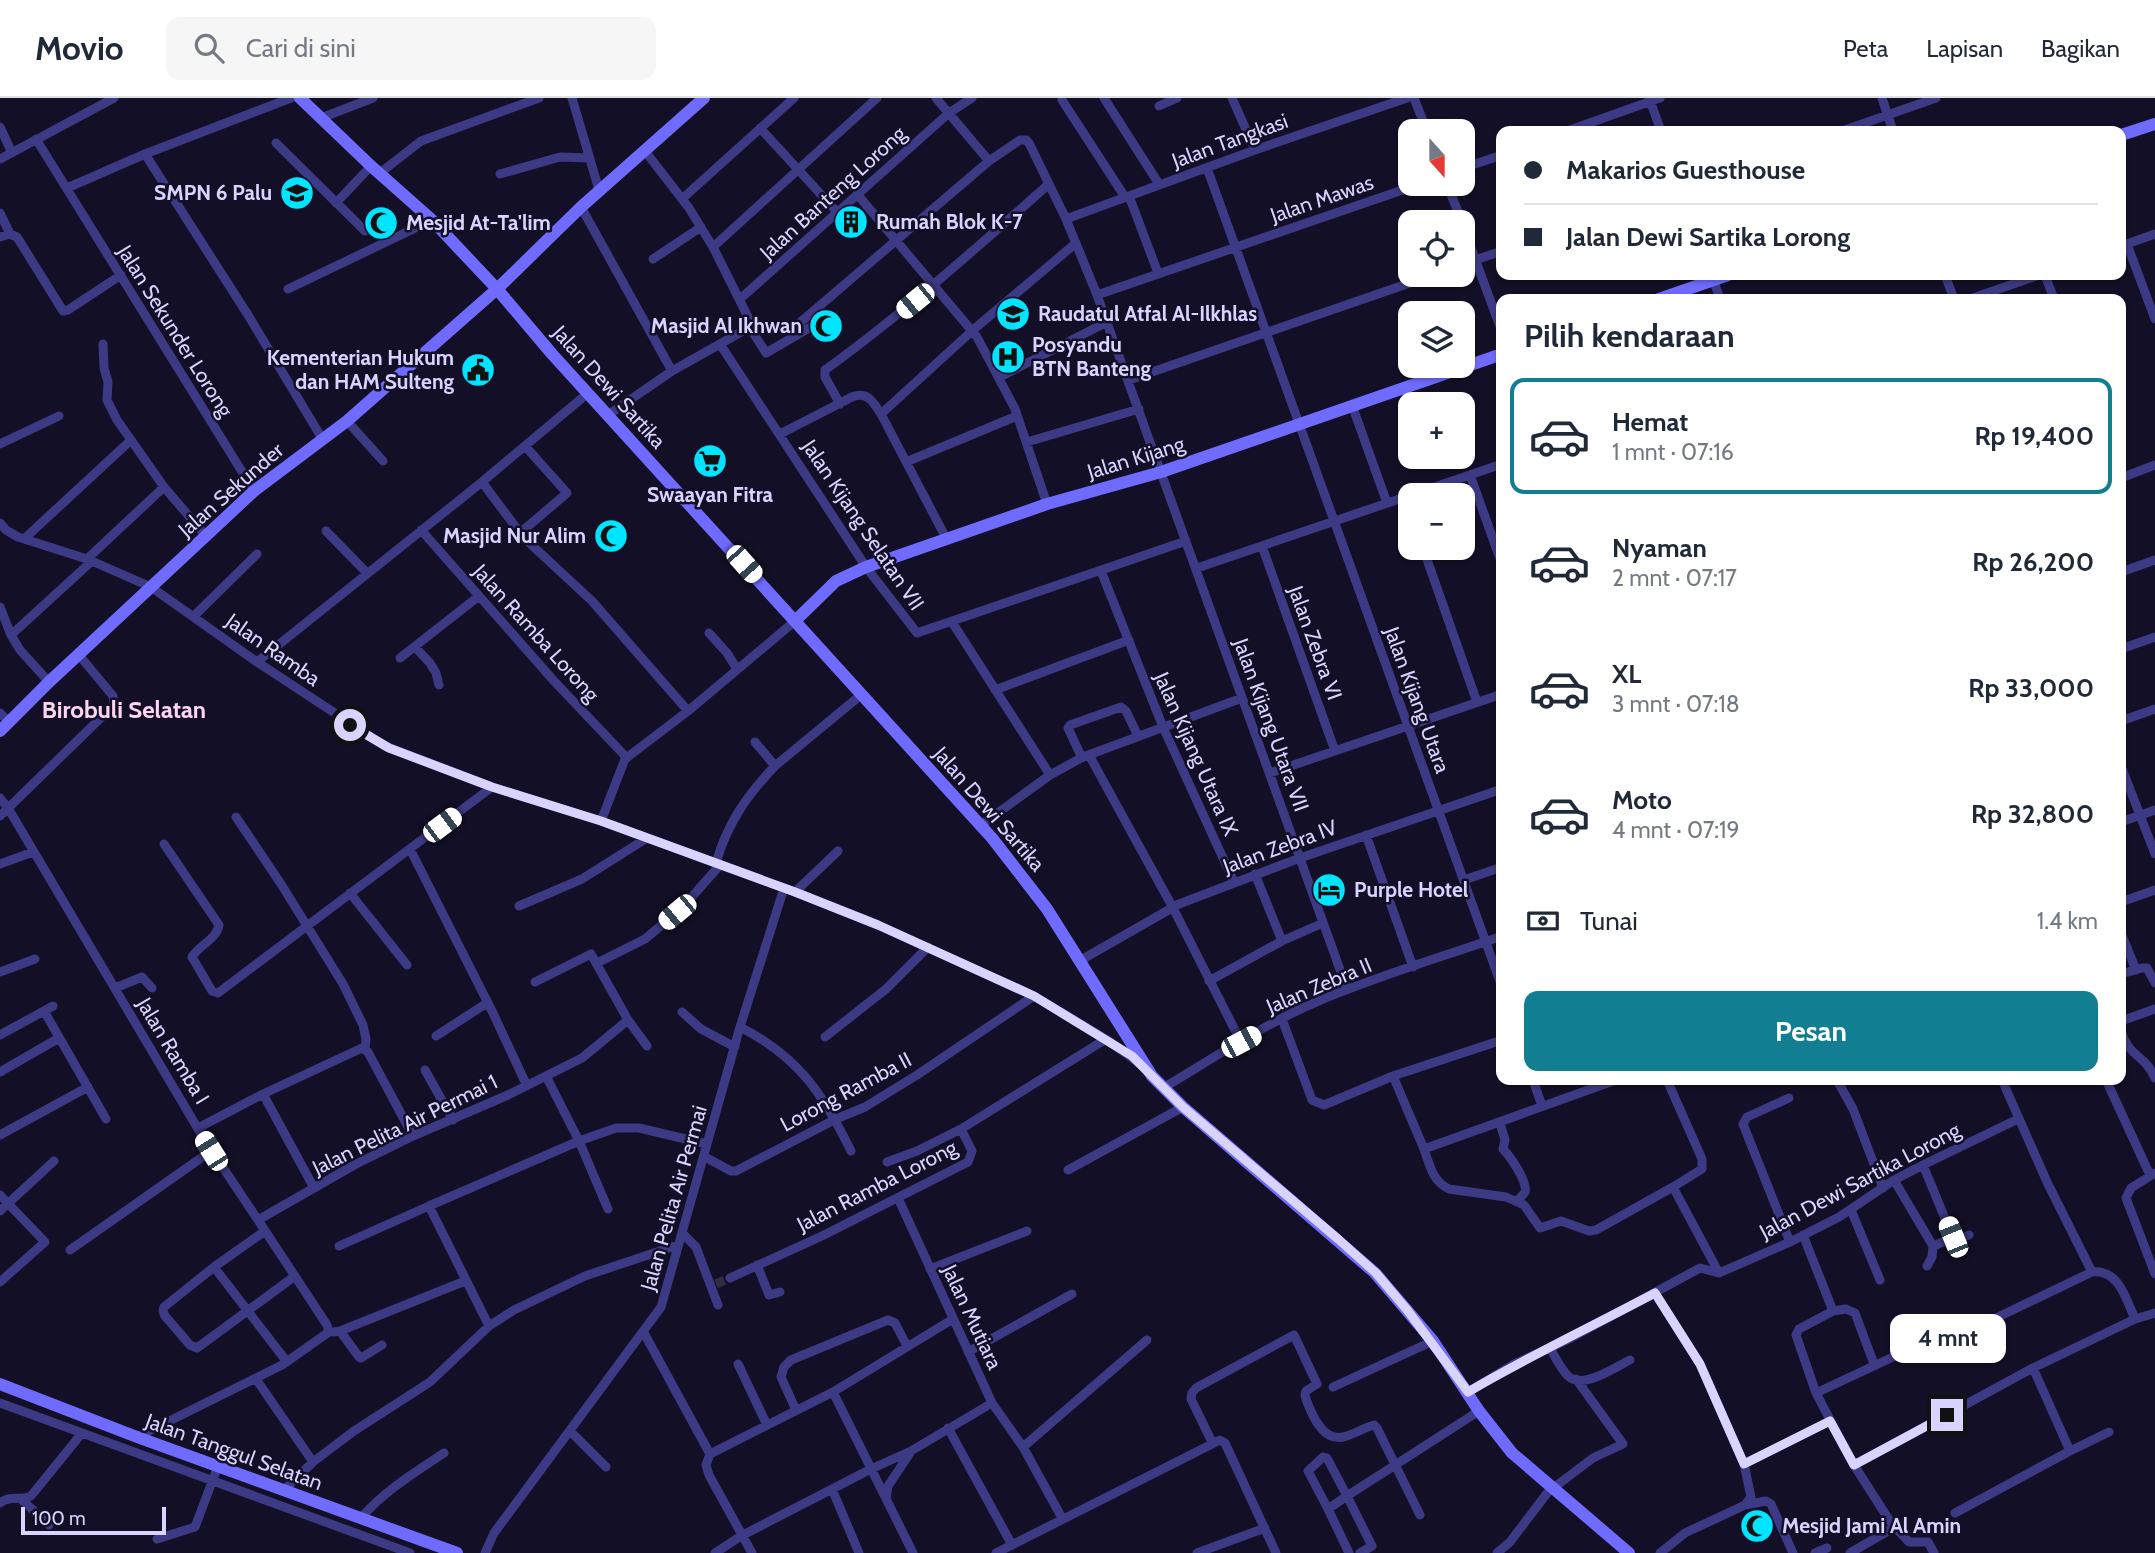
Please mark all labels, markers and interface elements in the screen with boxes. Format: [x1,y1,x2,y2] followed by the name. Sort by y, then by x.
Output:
[166,17,656,80] search box
[35,28,124,68] text: Movio
[190,29,228,67] icon: search
[246,32,356,64] text: Cari di sini
[1843,34,1888,63] text: Peta
[1926,34,2003,63] text: Lapisan
[2041,34,2120,63] text: Bagikan
[1168,108,1291,173] street label: Jalan Tangkasi
[1398,119,1475,196] north arrow
[1398,119,1475,560] map controls
[754,120,911,265] street label: Jalan Banteng Lorong
[1566,154,1805,186] text: Makarios Guesthouse
[1266,169,1377,228] street label: Jalan Mawas
[278,174,316,212] school or university icon: SMPN 6 Palu
[154,180,272,205] place label: SMPN 6 Palu
[832,203,870,241] building icon: Rumah Blok K-7
[362,204,400,242] mosque icon: Mesjid At-Ta'lim
[876,209,1023,234] place label: Rumah Blok K-7
[406,210,551,235] place label: Mesjid At-Ta'lim
[1398,210,1475,287] button: locate
[1566,221,1850,253] text: Jalan Dewi Sartika Lorong
[112,239,239,422] street label: Jalan Sekunder Lorong
[893,280,938,322] car
[994,295,1032,333] school or university icon: Raudatul Atfal Al-Ilkhlas
[1038,301,1257,326] place label: Raudatul Atfal Al-Ilkhlas
[1398,301,1475,378] button: layers
[807,307,845,345] mosque icon: Masjid Al Ikhwan
[651,313,802,338] place label: Masjid Al Ikhwan
[1524,316,1735,355] text: Pilih kendaraan
[547,319,671,453] street label: Jalan Dewi Sartika
[1032,332,1152,381] place label: Posyandu BTN Banteng
[989,338,1027,376] hospital icon: Posyandu BTN Banteng
[267,345,454,394] place label: Kementerian Hukum dan HAM Sulteng
[459,351,497,389] public building icon: Kementerian Hukum dan HAM Sulteng
[1398,392,1475,469] button: +
[1528,405,1591,468] icon: car
[1612,406,1688,438] text: Hemat
[1975,420,2094,452] text: Rp 19,400
[1083,431,1188,485] street label: Jalan Kijang
[796,434,930,615] street label: Jalan Kijang Selatan VII
[172,437,289,543] street label: Jalan Sekunder
[1612,438,1734,466] text: 1 mnt · 07:16
[691,442,729,480] supermarket icon: Swaayan Fitra
[647,482,774,507] place label: Swaayan Fitra
[1398,483,1475,560] button: −
[592,517,630,555] mosque icon: Masjid Nur Alim
[443,523,586,548] place label: Masjid Nur Alim
[1528,531,1591,594] icon: car
[1612,532,1707,564] text: Nyaman
[723,541,766,587] car
[1972,546,2094,578] text: Rp 26,200
[467,558,605,707] street label: Jalan Ramba Lorong
[1612,564,1737,592] text: 2 mnt · 07:17
[1283,581,1348,703] street label: Jalan Zebra VI
[220,607,325,691] street label: Jalan Ramba
[1378,622,1456,777] street label: Jalan Kijang Utara
[1227,634,1314,815] street label: Jalan Kijang Utara VII
[1528,657,1591,720] icon: car
[1612,658,1641,690] text: XL
[1148,667,1244,840] street label: Jalan Kijang Utara IX
[1968,672,2094,704] text: Rp 33,000
[1612,690,1740,718] text: 3 mnt · 07:18
[42,695,206,724] district label: Birobuli Selatan
[334,709,366,741] route start
[928,741,1050,876] street label: Jalan Dewi Sartika
[1528,783,1591,846] icon: car
[1612,784,1672,816] text: Moto
[1971,798,2094,830] text: Rp 32,800
[419,804,466,846] car
[1218,814,1340,879] street label: Jalan Zebra IV
[1612,816,1740,844] text: 4 mnt · 07:19
[1310,871,1348,909] hotel icon: Purple Hotel
[1354,877,1469,902] place label: Purple Hotel
[655,890,700,934] car
[1524,902,1562,940] icon: cash
[1580,905,1638,937] text: Tunai
[2037,907,2098,935] text: 1.4 km
[1261,952,1375,1019] street label: Jalan Zebra II
[1524,991,2098,1071] button: Pesan
[131,992,215,1108] street label: Jalan Ramba I
[1218,1023,1265,1061] car
[776,1047,916,1137] street label: Lorong Ramba II
[307,1069,501,1181] street label: Jalan Pelita Air Permai 1
[635,1102,712,1294] street label: Jalan Pelita Air Permai
[1754,1117,1965,1245] street label: Jalan Dewi Sartika Lorong
[191,1128,232,1174] car
[792,1134,961,1237] street label: Jalan Ramba Lorong
[1936,1214,1971,1260] car
[937,1260,1008,1373] street label: Jalan Mutiara
[1889,1314,2005,1362] callout: 4 mnt
[1918,1324,1978,1352] text: 4 mnt
[1931,1399,1963,1431] route end
[141,1407,326,1495] street label: Jalan Tanggul Selatan
[21,1504,166,1536] scale bar
[32,1507,86,1530] text: 100 m
[1738,1507,1776,1545] mosque icon: Mesjid Jami Al Amin
[1782,1513,1961,1538] place label: Mesjid Jami Al Amin

